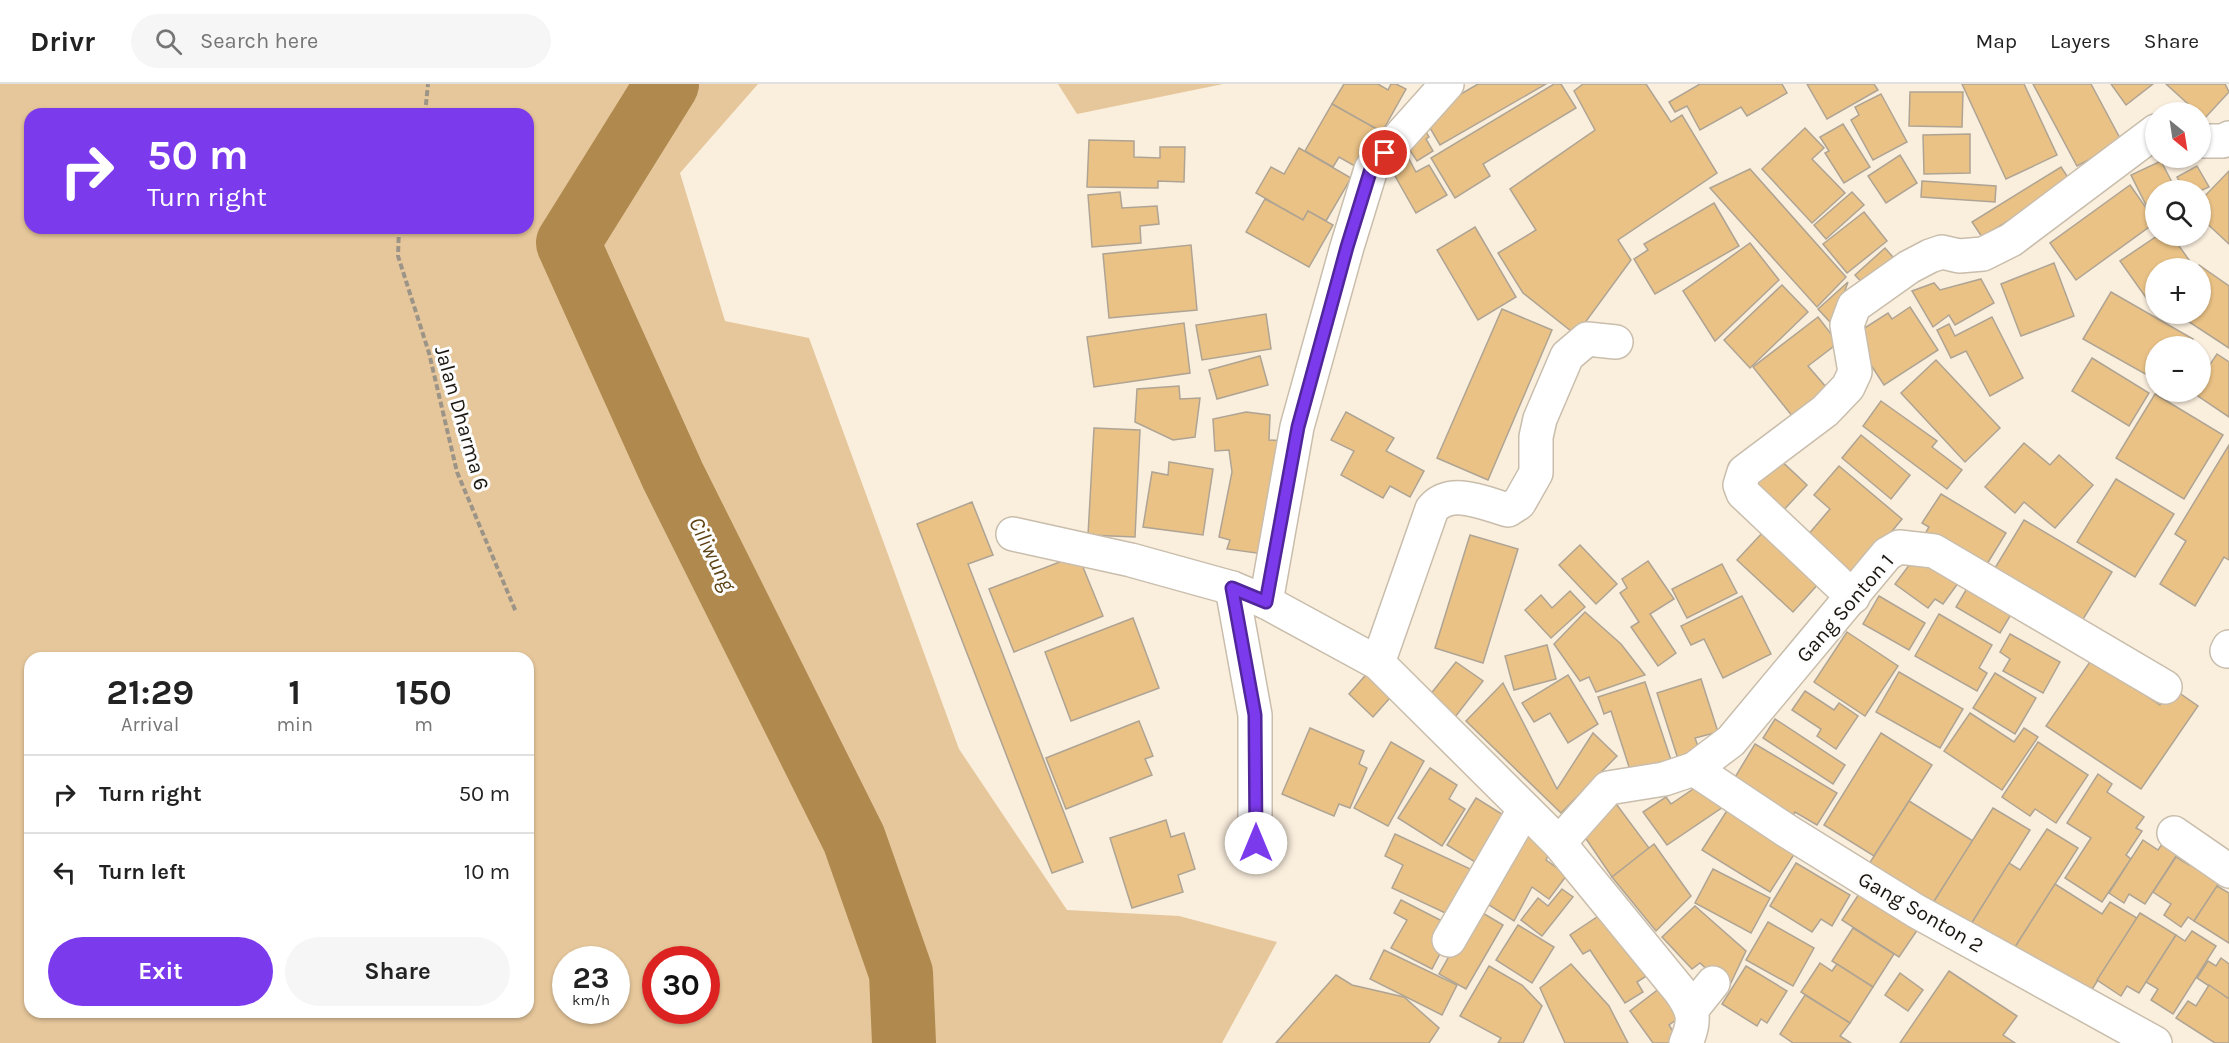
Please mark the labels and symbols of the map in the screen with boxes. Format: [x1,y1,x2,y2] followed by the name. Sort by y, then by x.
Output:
[2145,102,2211,168] north arrow
[1359,127,1410,178] pin
[430,343,494,493] street label: Jalan Dharma 6
[683,513,741,596] water label: Ciliwung
[1792,549,1898,667] street label: Gang Sonton 1
[1224,811,1288,875] position arrow
[1854,866,1988,958] street label: Gang Sonton 2
[642,946,720,1024] speed limit sign: 30

